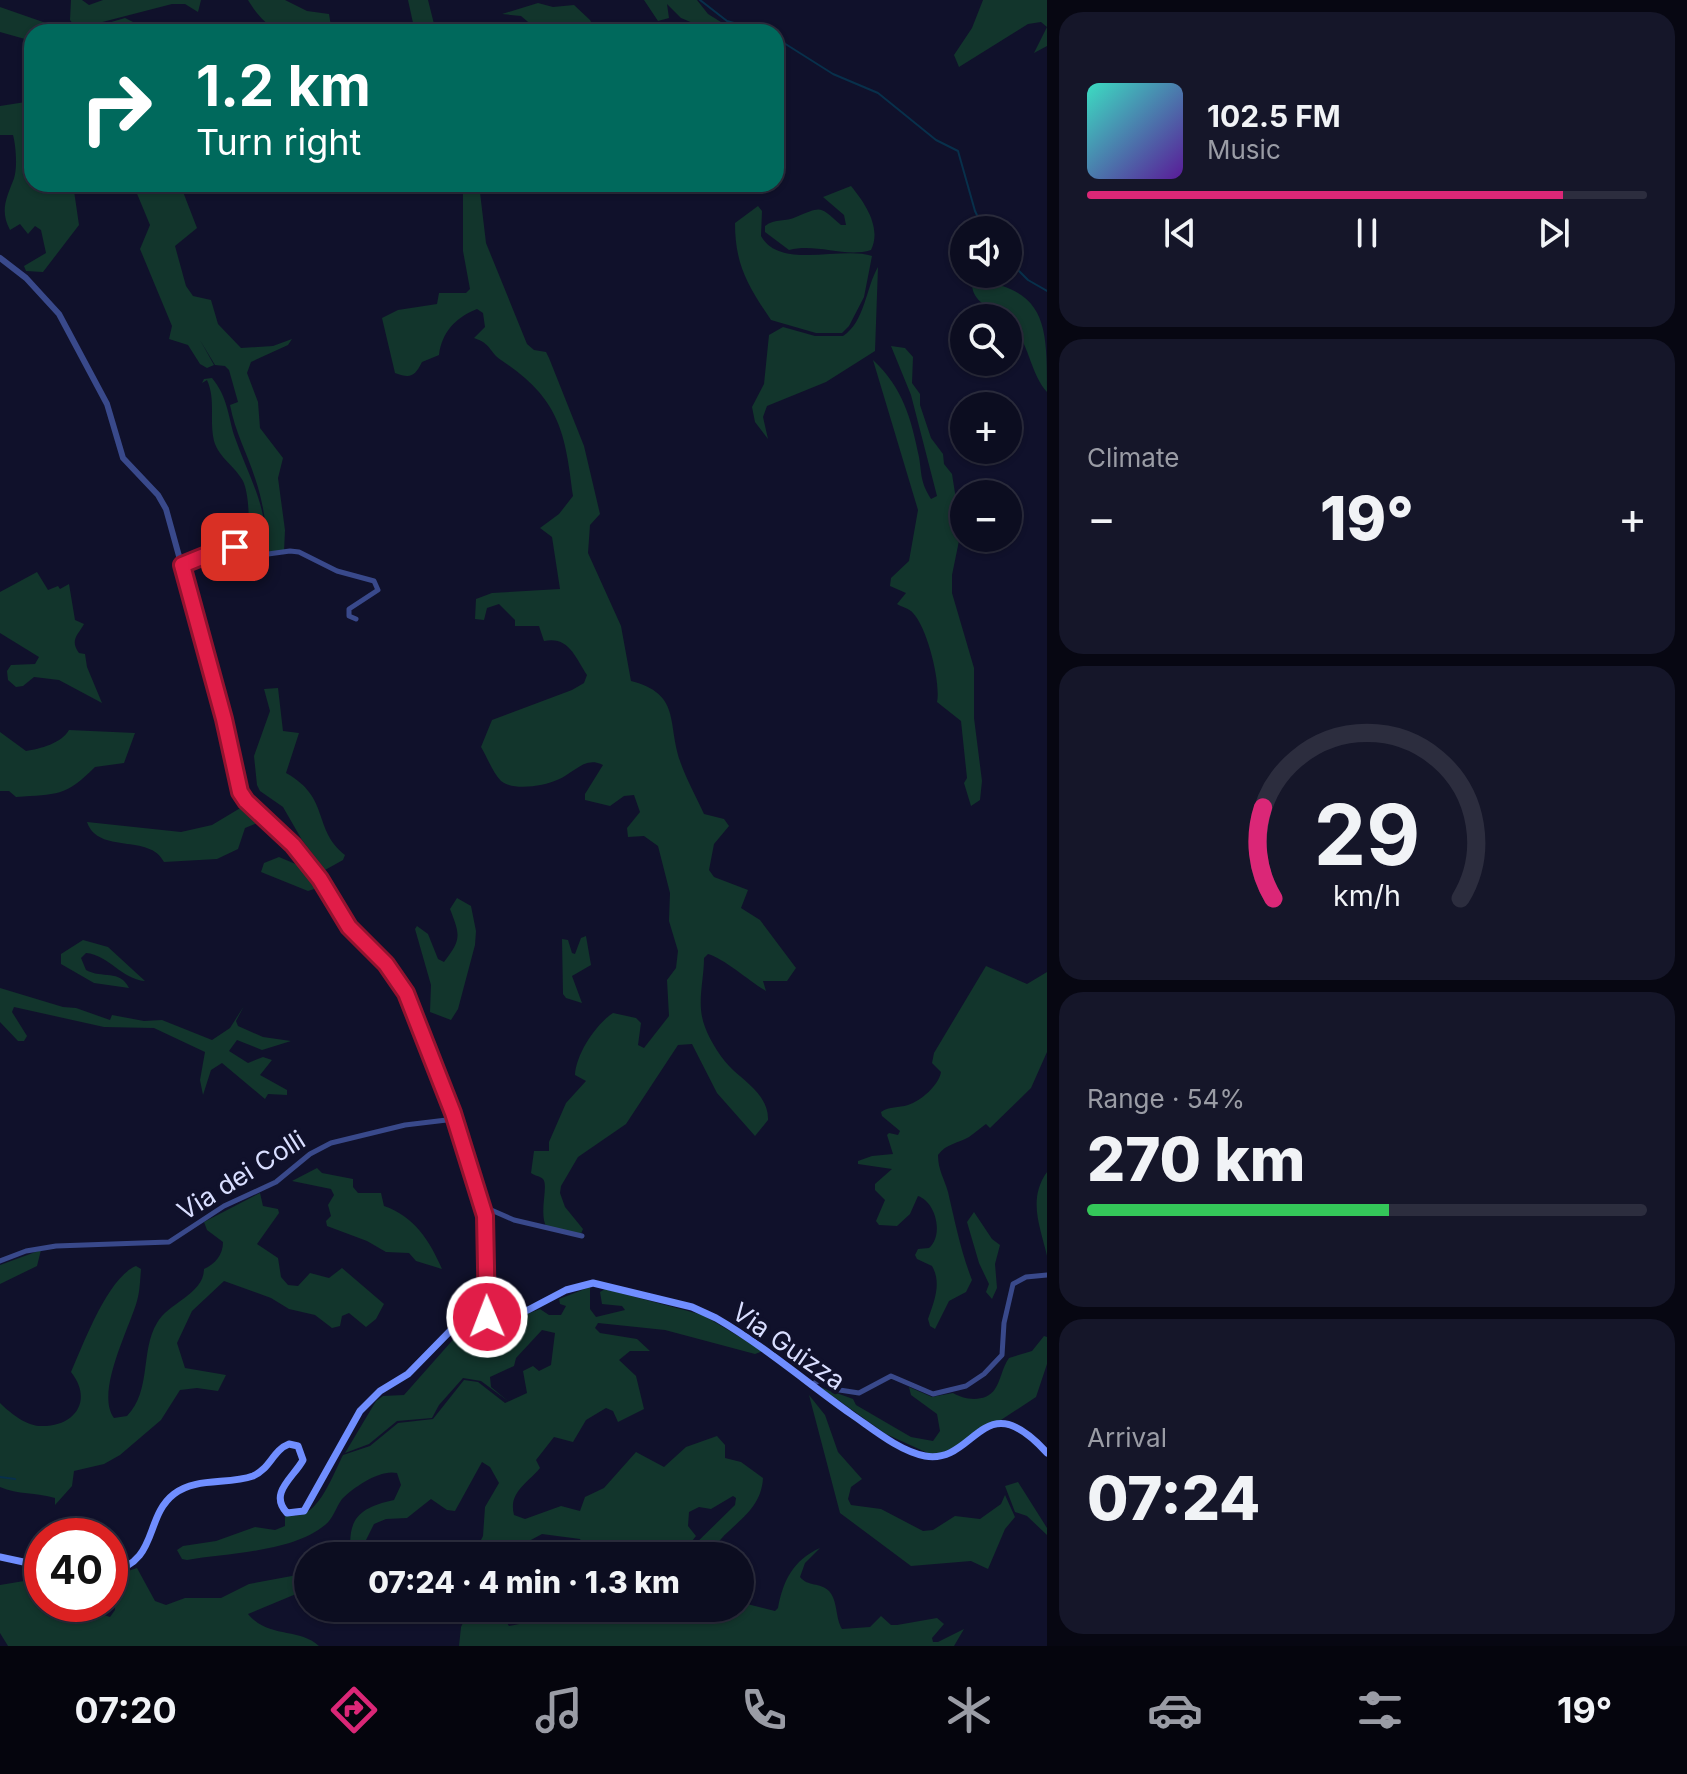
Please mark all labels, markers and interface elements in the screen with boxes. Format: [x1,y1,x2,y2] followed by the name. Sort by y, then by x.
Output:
[196,52,371,120] text: 1.2 km
[64,56,168,160] icon: right
[1207,98,1341,134] text: 102.5 FM
[196,120,361,164] text: Turn right
[1207,134,1281,165] text: Music
[1158,211,1202,255] icon: previous
[1345,211,1389,255] icon: pause
[1532,211,1576,255] icon: next
[950,216,1022,552] map controls
[950,216,1022,288] button: sound
[950,304,1022,376] button: search
[950,392,1022,464] button: +
[1087,442,1179,473] text: Climate
[950,480,1022,552] button: −
[1320,482,1414,554] text: 19°
[1087,491,1116,545] text: −
[1618,491,1647,545] text: +
[201,513,269,581] pin
[213,525,257,569] icon: arrive
[1314,784,1420,885] text: 29
[1333,878,1401,913] text: km/h
[1087,1083,1245,1114] text: Range · 54%
[1087,1123,1305,1195] text: 270 km
[172,1124,310,1226] street label: Via dei Colli
[445,1275,529,1359] position arrow
[727,1296,851,1396] street label: Via Guizza
[1087,1422,1167,1453] text: Arrival
[1087,1462,1260,1534] text: 07:24
[24,1518,128,1622] speed limit sign: 40
[368,1564,680,1600] text: 07:24 · 4 min · 1.3 km
[326,1682,382,1738] icon: directions
[531,1682,587,1738] icon: music
[736,1682,792,1738] icon: phone
[941,1682,997,1738] icon: climate
[1147,1682,1203,1738] icon: car
[1352,1682,1408,1738] icon: filters
[75,1688,177,1732] text: 07:20
[1557,1688,1612,1732] text: 19°

